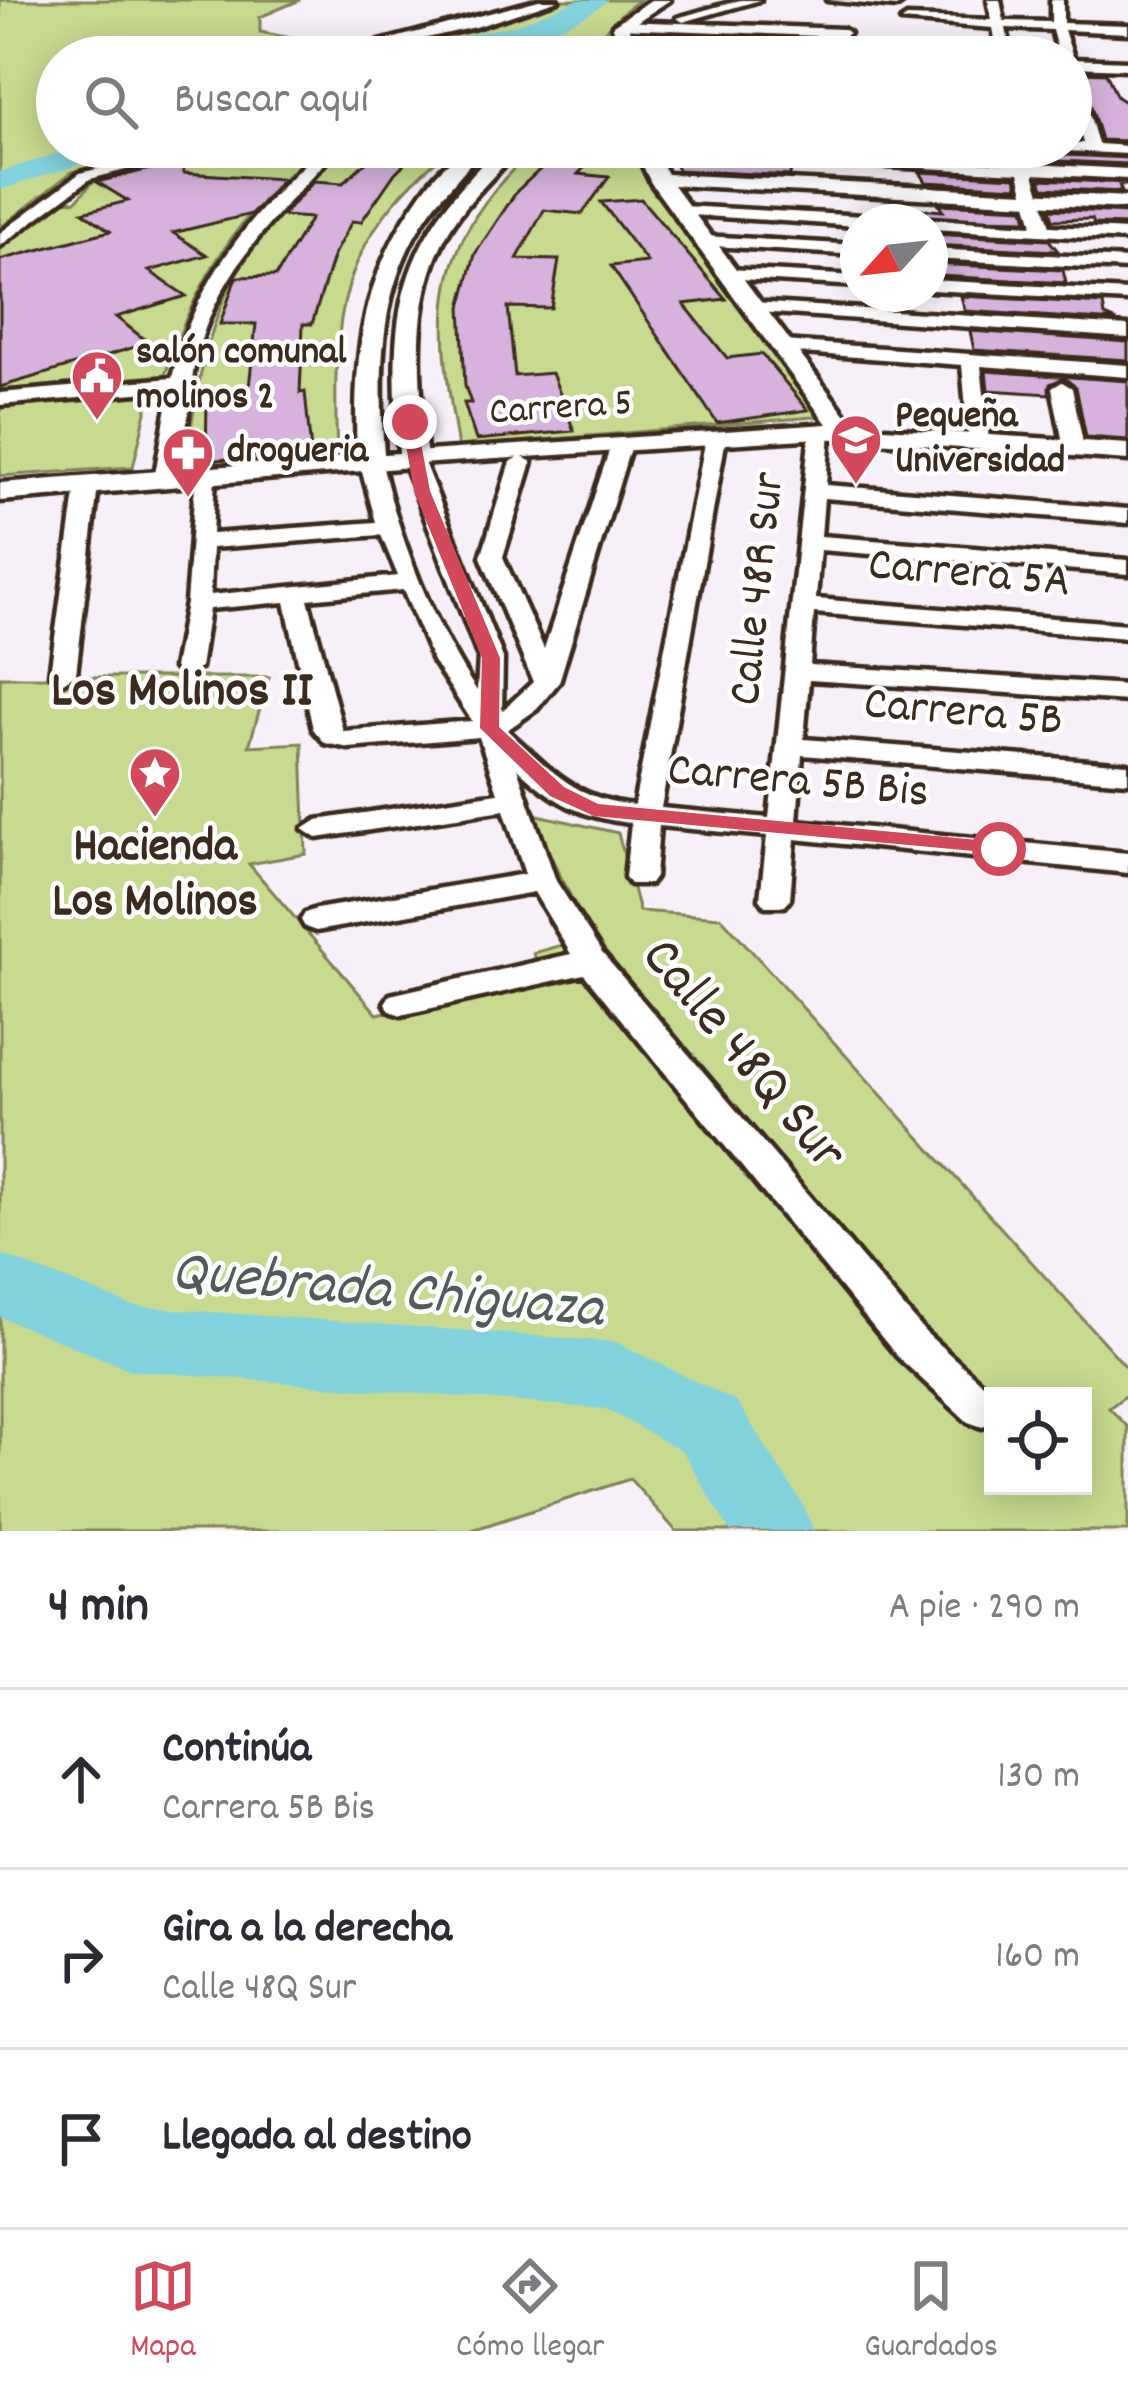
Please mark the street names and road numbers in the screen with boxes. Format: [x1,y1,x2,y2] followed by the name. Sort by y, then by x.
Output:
[488,378,634,442] street label: Carrera 5
[713,469,807,709] street label: Calle 48R Sur
[865,533,1073,619] street label: Carrera 5A
[861,672,1065,758] street label: Carrera 5B
[664,738,932,830] street label: Carrera 5B Bis
[618,922,864,1192] street label: Calle 48Q Sur

